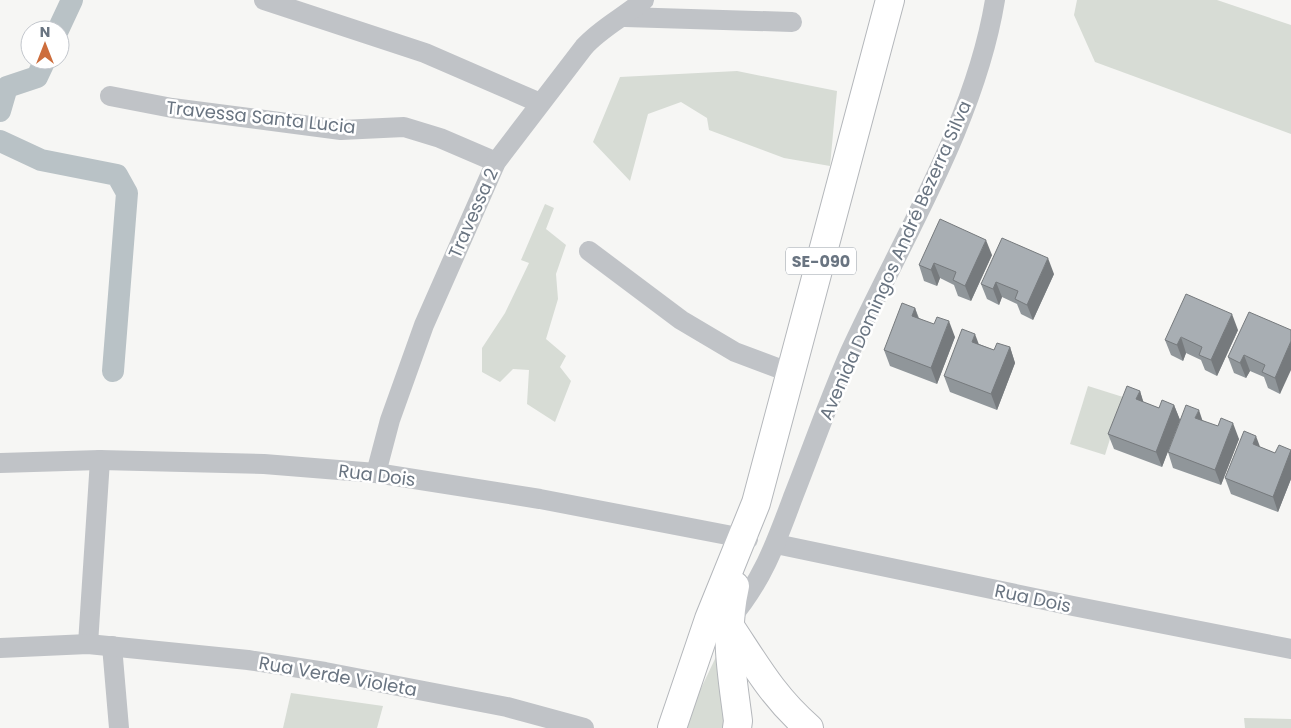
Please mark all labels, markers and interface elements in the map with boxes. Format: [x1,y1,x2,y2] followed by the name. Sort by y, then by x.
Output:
[20,20,70,70] north arrow
[40,22,50,42] text: N
[165,95,357,139] street label: Travessa Santa Lucia
[813,96,977,424] street label: Avenida Domingos André Bezerra Silva
[442,164,504,262] street label: Travessa 2
[786,248,856,274] road number: SE-090
[337,458,417,492] street label: Rua Dois
[992,578,1074,618] street label: Rua Dois
[257,650,419,702] street label: Rua Verde Violeta

